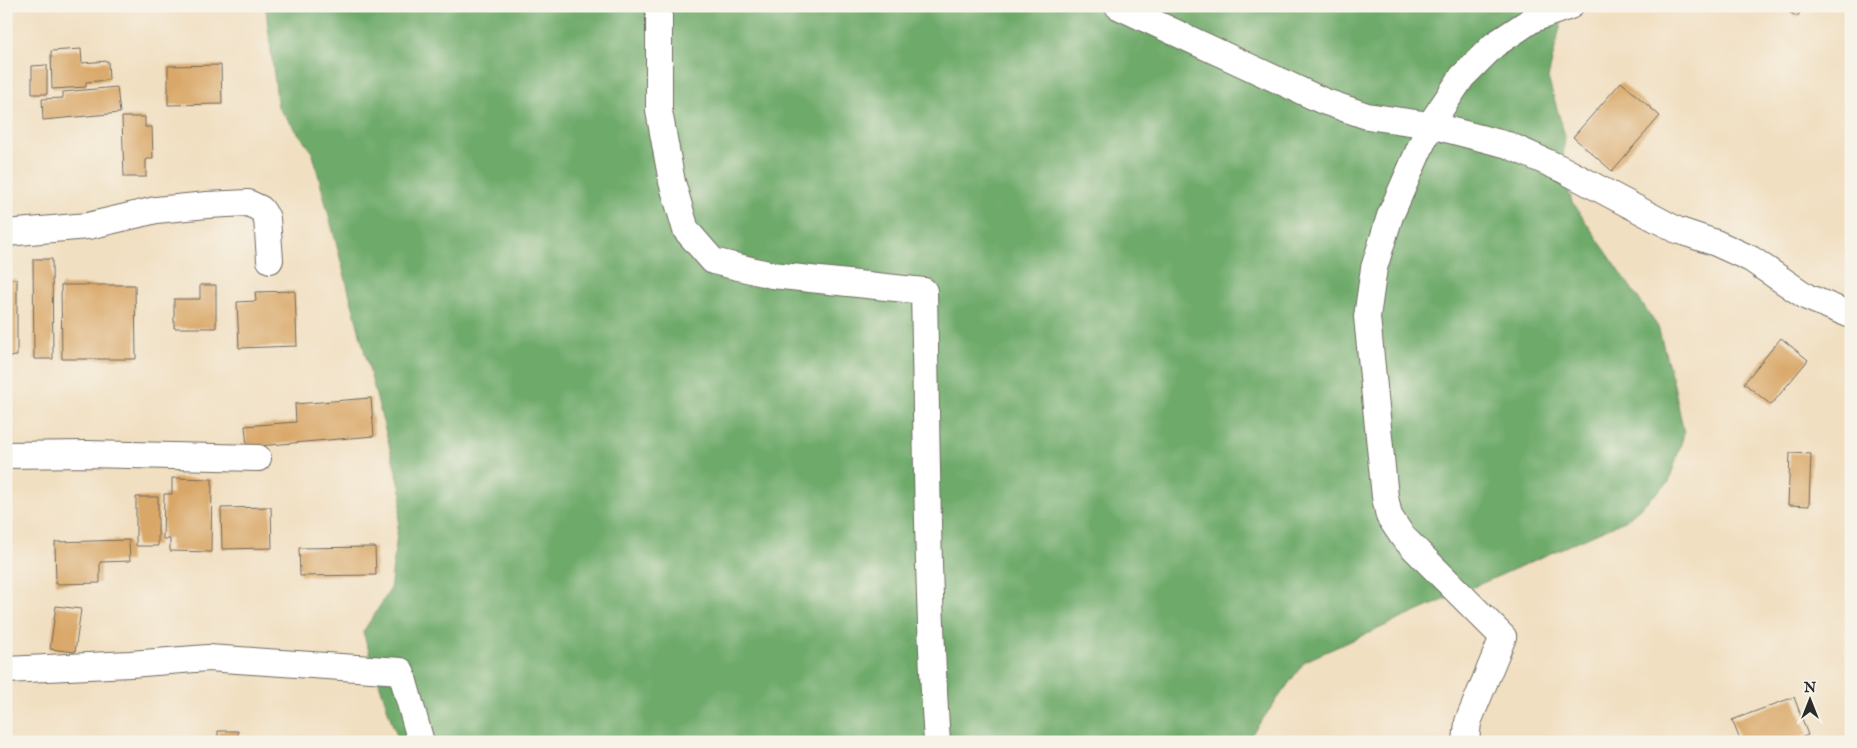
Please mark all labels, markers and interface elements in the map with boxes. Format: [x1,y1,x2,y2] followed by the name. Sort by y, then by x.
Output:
[1784,676,1834,726] north arrow
[1803,679,1816,697] text: N

